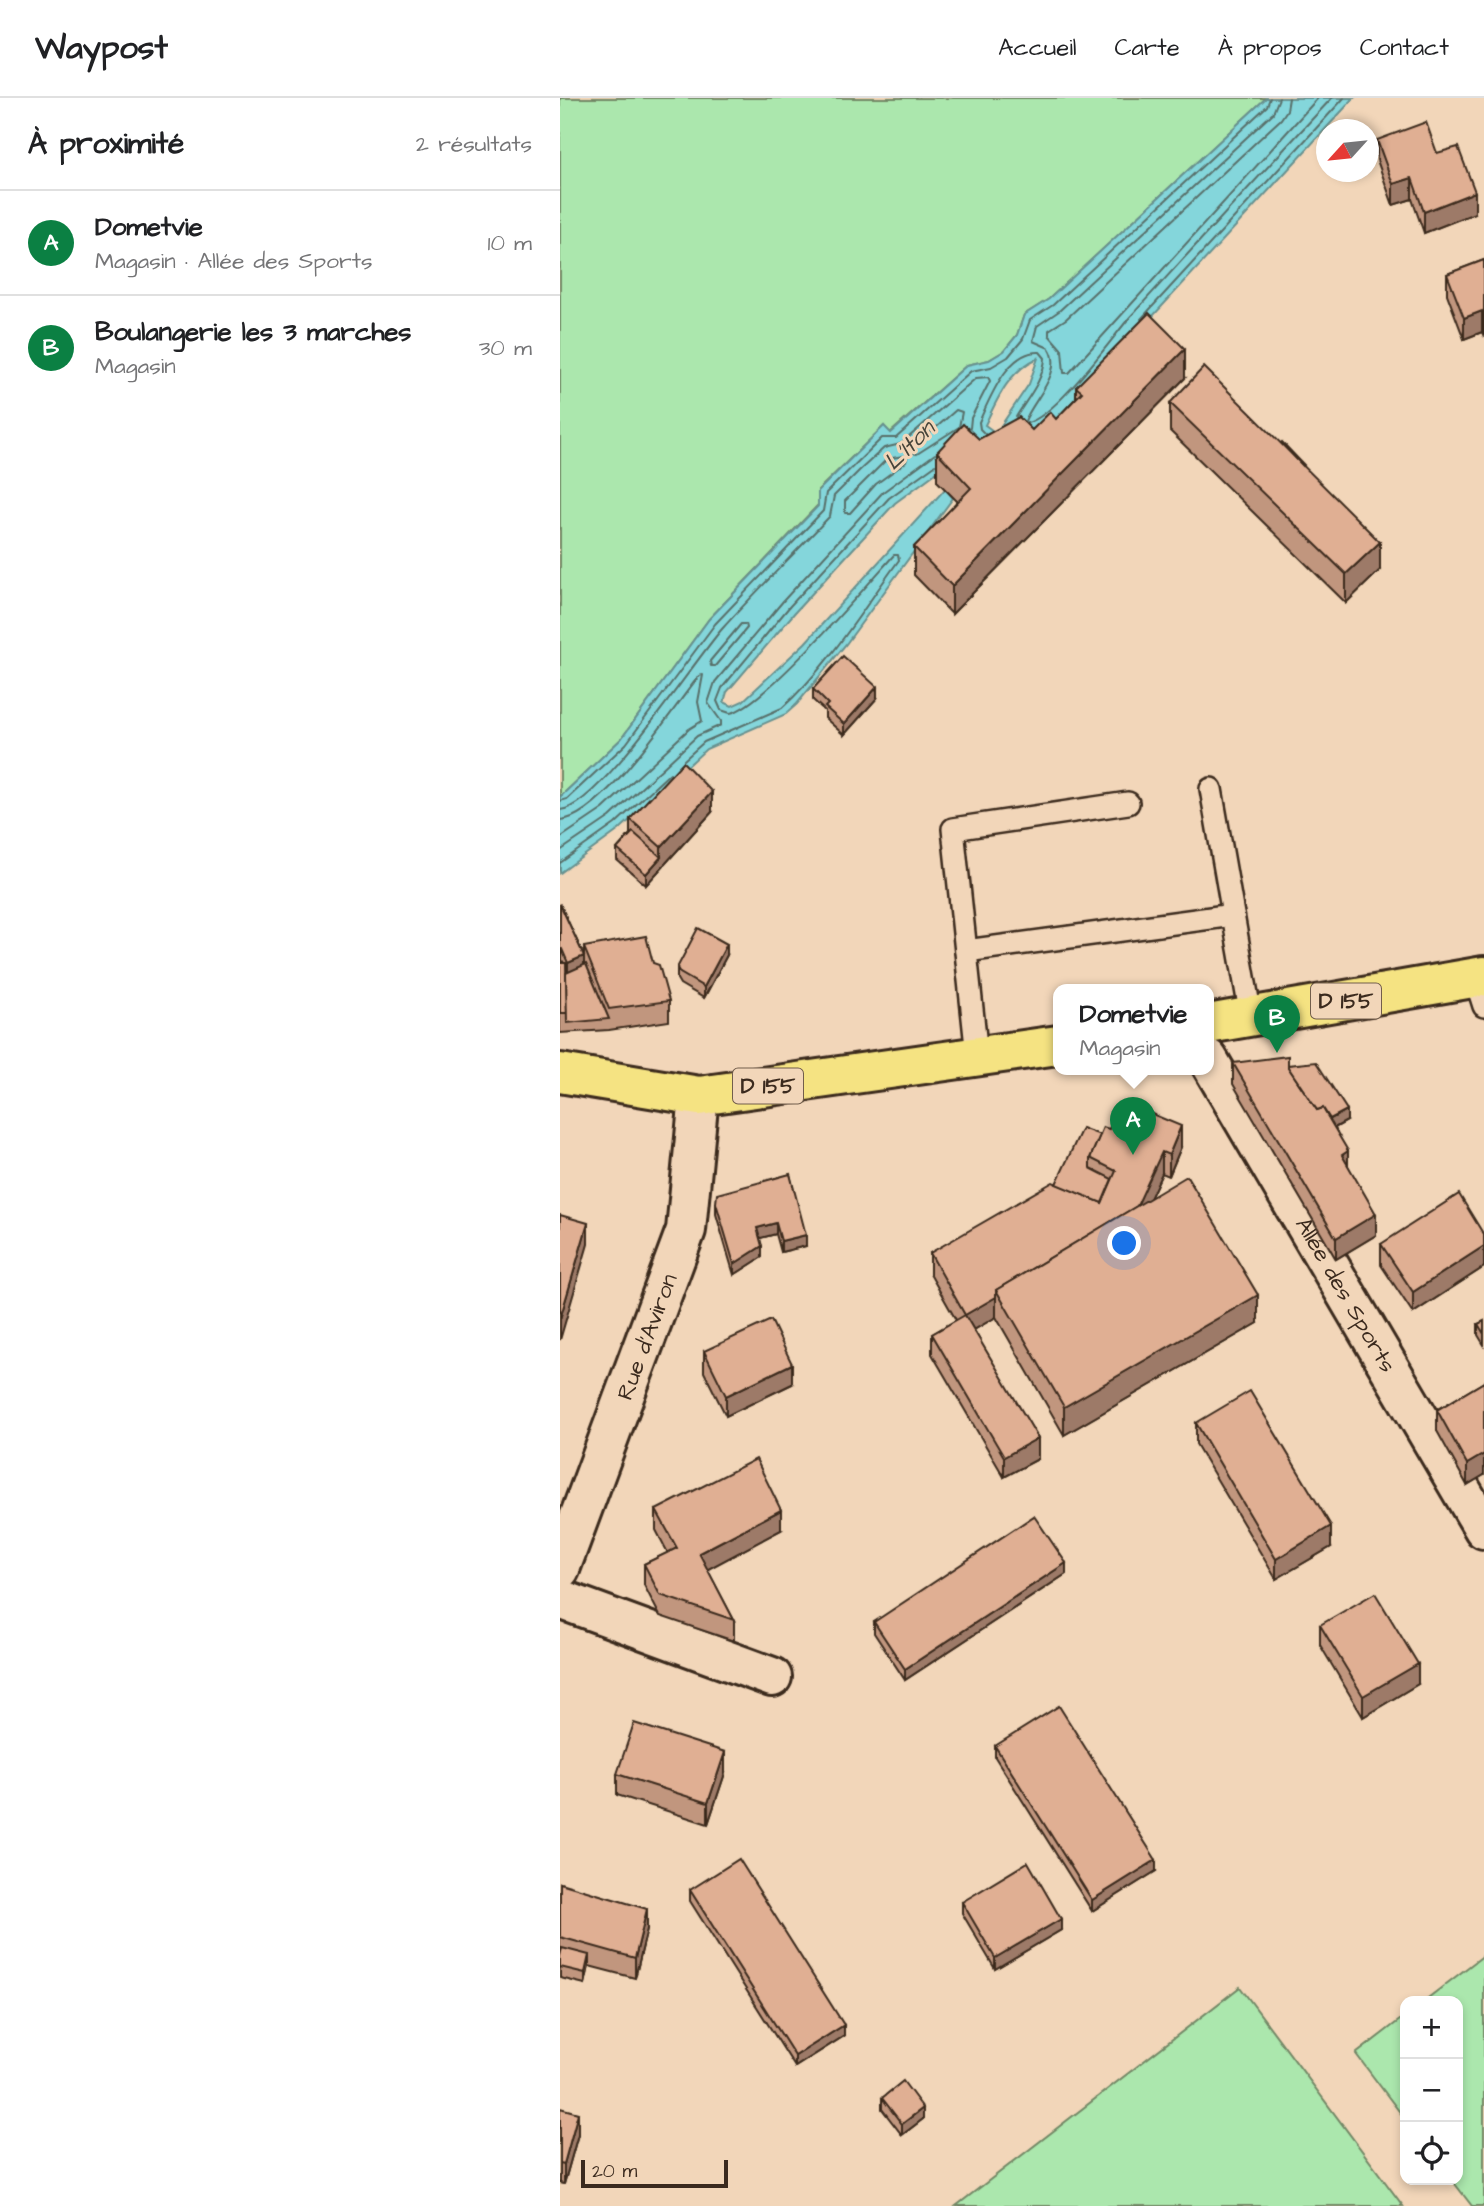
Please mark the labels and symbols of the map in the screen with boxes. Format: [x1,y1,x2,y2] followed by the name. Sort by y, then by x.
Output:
[1316,119,1379,182] north arrow
[877,411,944,479] water label: L'Iton
[1311,984,1381,1018] road number: D 155
[1254,995,1300,1053] pin: B
[733,1068,803,1104] road number: D 155
[1110,1097,1156,1155] pin: A
[1287,1211,1404,1379] street label: Allée des Sports
[1107,1226,1141,1260] your location
[609,1269,685,1405] street label: Rue d'Aviron
[581,2157,728,2189] scale bar

